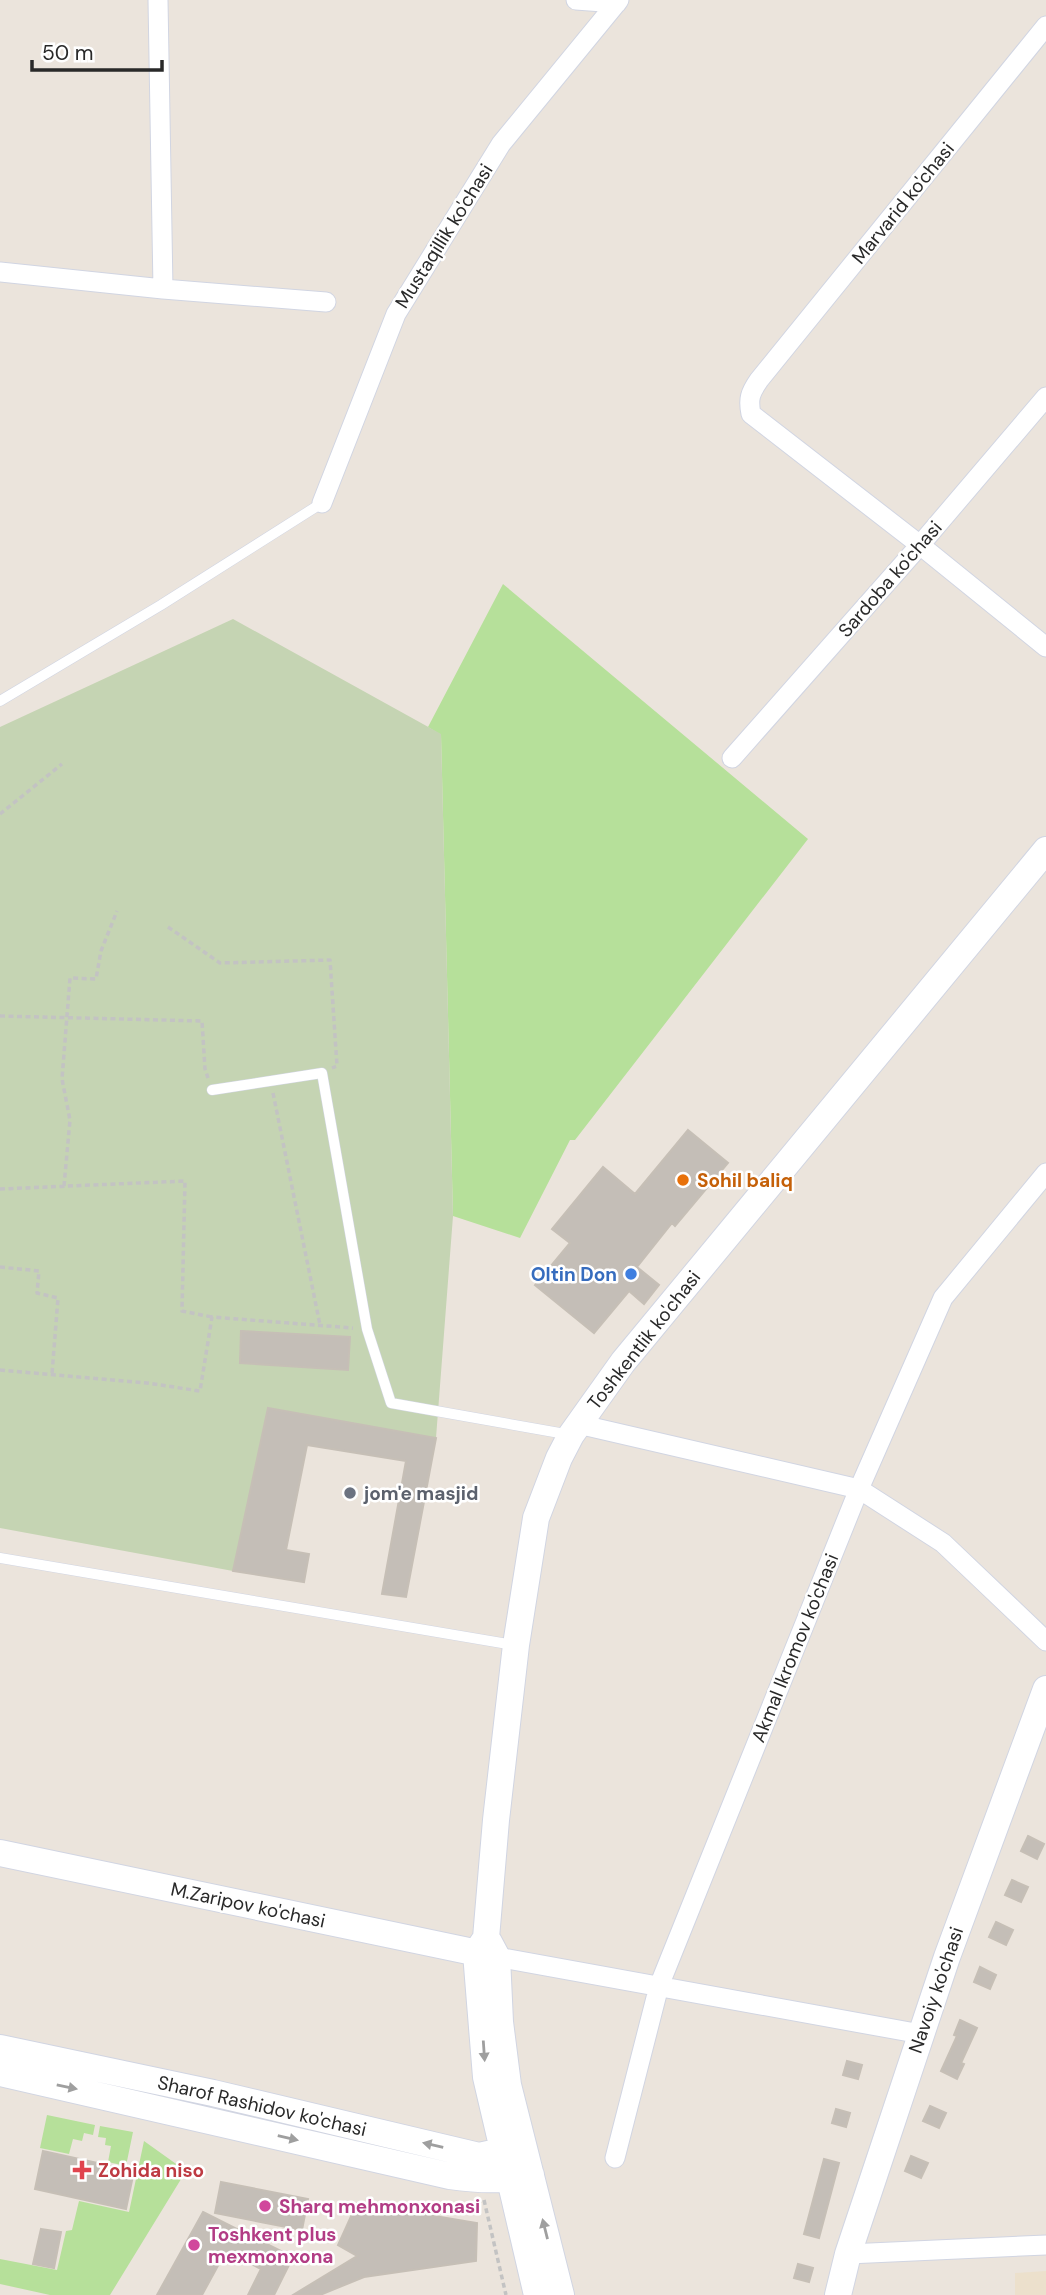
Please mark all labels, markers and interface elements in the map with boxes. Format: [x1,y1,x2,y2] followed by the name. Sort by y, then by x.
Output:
[32,28,161,72] scale bar
[42,39,93,67] text: 50 m
[846,137,960,269] street label: Marvarid ko'chasi
[389,159,499,313] street label: Mustaqillik ko'chasi
[833,516,947,642] street label: Sardoba ko'chasi
[697,1168,793,1193] place label: Sohil baliq
[675,1172,691,1188] marker: Sohil baliq
[531,1262,617,1287] place label: Oltin Don
[582,1265,706,1415] street label: Toshkentlik ko'chasi
[623,1266,639,1282] marker: Oltin Don
[363,1481,478,1506] place label: jom'e masjid
[342,1485,358,1501] marker: jom'e masjid
[746,1550,844,1746] street label: Akmal Ikromov ko'chasi
[168,1876,328,1934] street label: M.Zaripov ko'chasi
[903,1924,969,2056] street label: Navoiy ko'chasi
[479,2041,490,2063] one-way arrow
[155,2070,369,2142] street label: Sharof Rashidov ko'chasi
[56,2081,78,2092] one-way arrow
[277,2133,299,2144] one-way arrow
[422,2140,444,2151] one-way arrow
[98,2158,204,2183] place label: Zohida niso
[72,2160,92,2180] marker: Zohida niso
[279,2194,480,2219] place label: Sharq mehmonxonasi
[257,2198,273,2214] marker: Sharq mehmonxonasi
[539,2218,550,2240] one-way arrow
[208,2222,336,2269] place label: Toshkent plus mexmonxona
[186,2237,202,2253] marker: Toshkent plus mexmonxona

